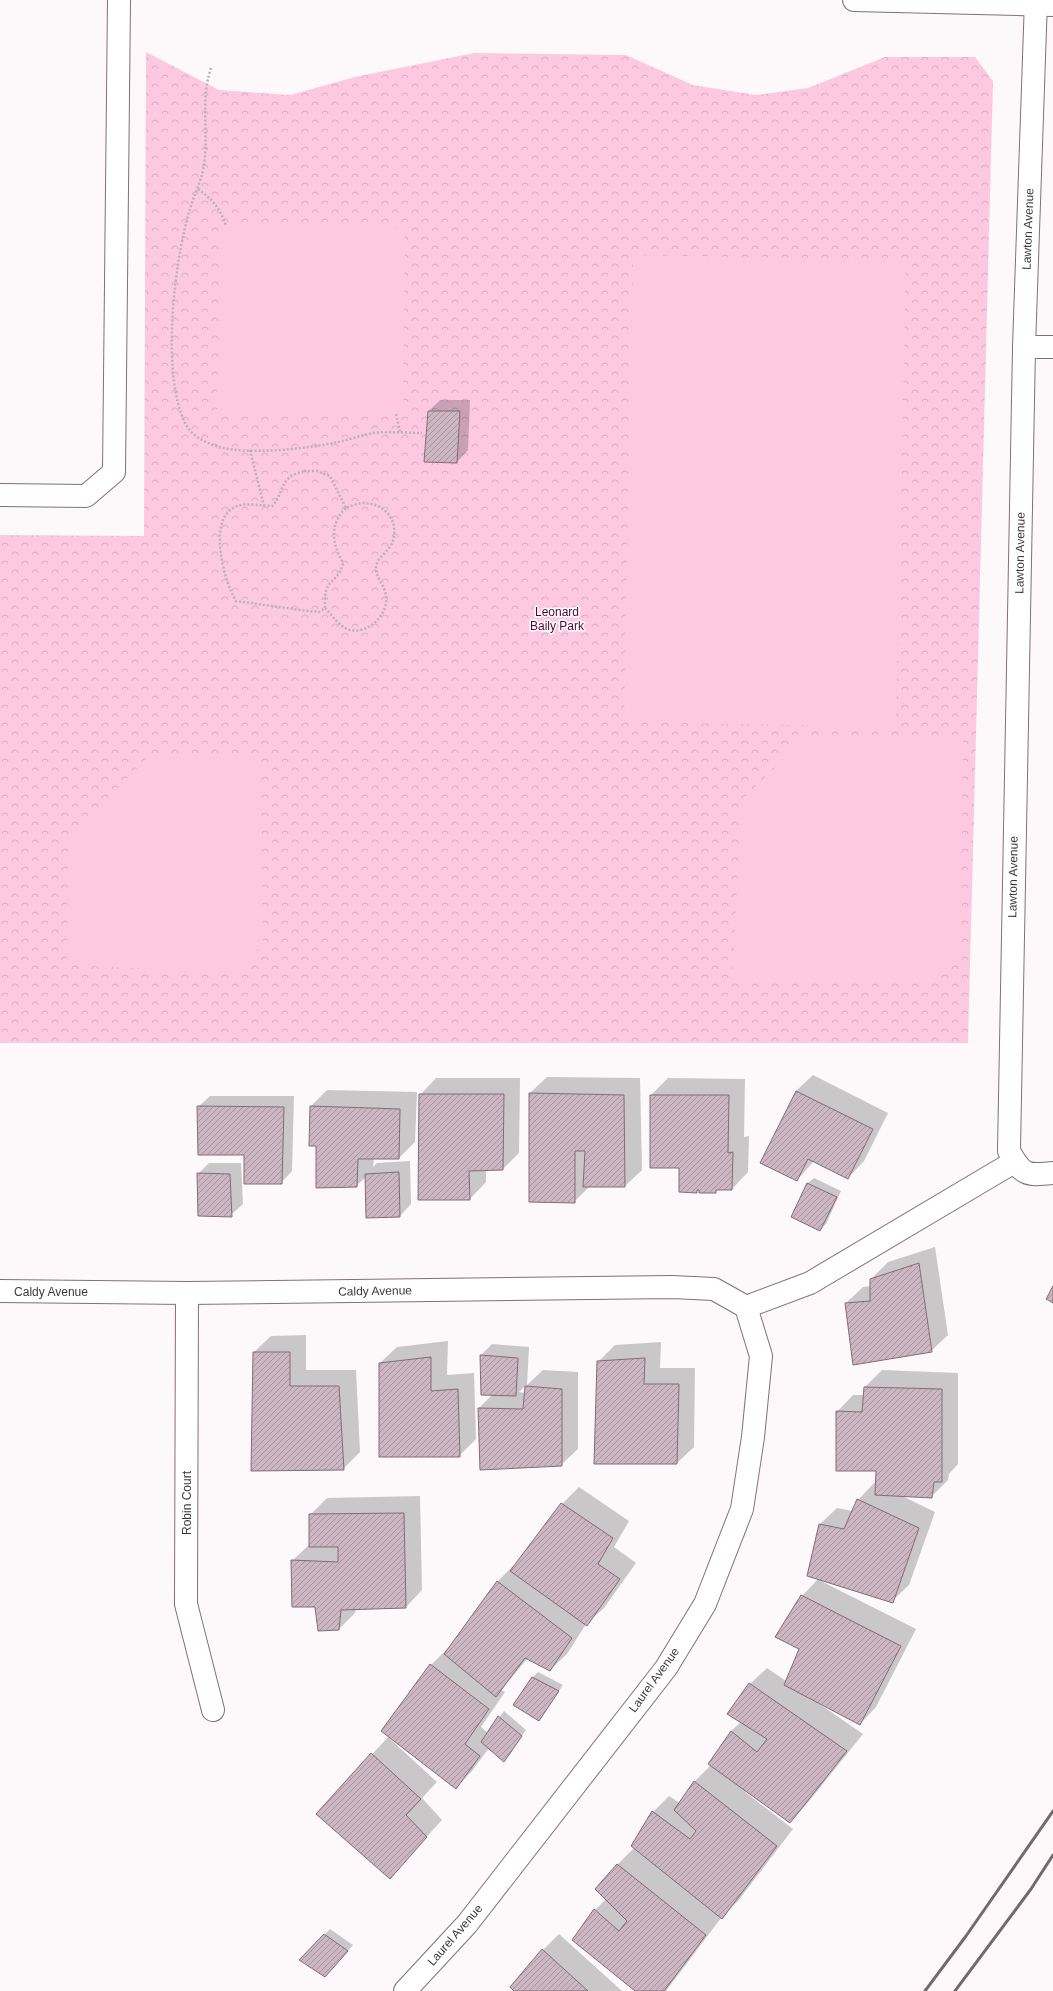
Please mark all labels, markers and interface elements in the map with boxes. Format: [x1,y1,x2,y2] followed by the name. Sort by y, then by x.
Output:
[1020,188,1036,270] street label: Lawton Avenue
[1012,512,1028,594] street label: Lawton Avenue
[530,605,585,633] park label: Leonard Baily Park
[1005,836,1021,918] street label: Lawton Avenue
[338,1283,412,1299] street label: Caldy Avenue
[14,1285,88,1299] street label: Caldy Avenue
[180,1470,194,1535] street label: Robin Court
[626,1645,682,1715] street label: Laurel Avenue
[425,1901,486,1968] street label: Laurel Avenue

